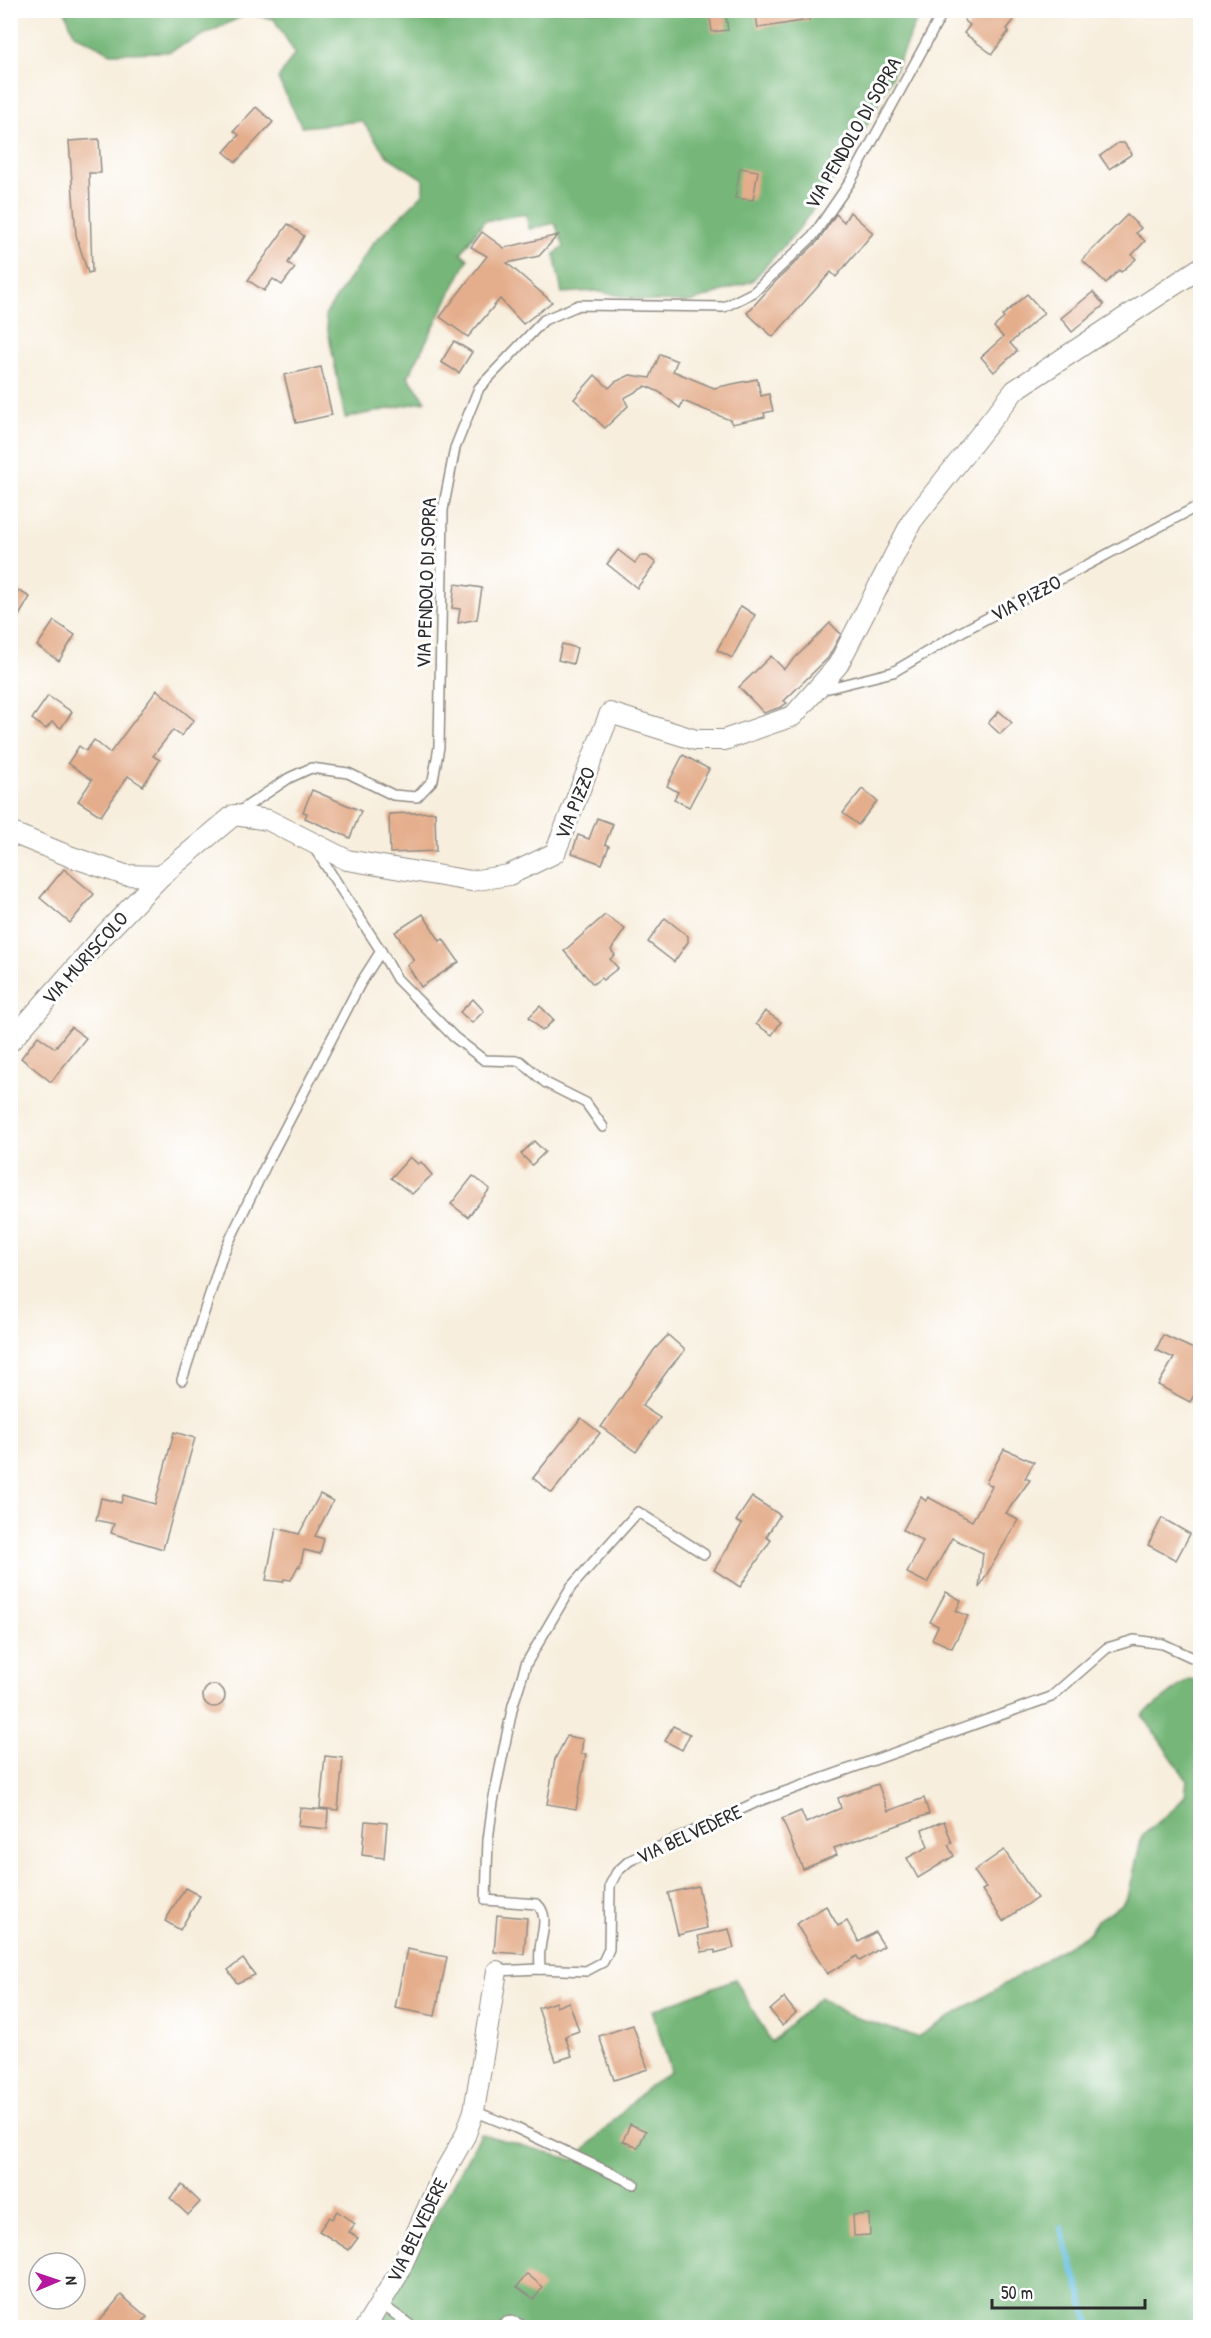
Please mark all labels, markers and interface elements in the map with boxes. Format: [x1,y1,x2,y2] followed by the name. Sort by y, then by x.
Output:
[798,52,907,213] street label: VIA PENDOLO DI SOPRA
[409,497,442,669] street label: VIA PENDOLO DI SOPRA
[986,568,1066,627] street label: VIA PIZZO
[548,763,601,843] street label: VIA PIZZO
[36,905,134,1010] street label: VIA MURISCOLO
[632,1797,746,1870] street label: VIA BELVEDERE
[380,2173,454,2287] street label: VIA BELVEDERE
[27,2251,87,2311] north arrow
[992,2272,1145,2310] scale bar
[61,2276,83,2286] text: N
[1001,2280,1033,2305] text: 50 m

